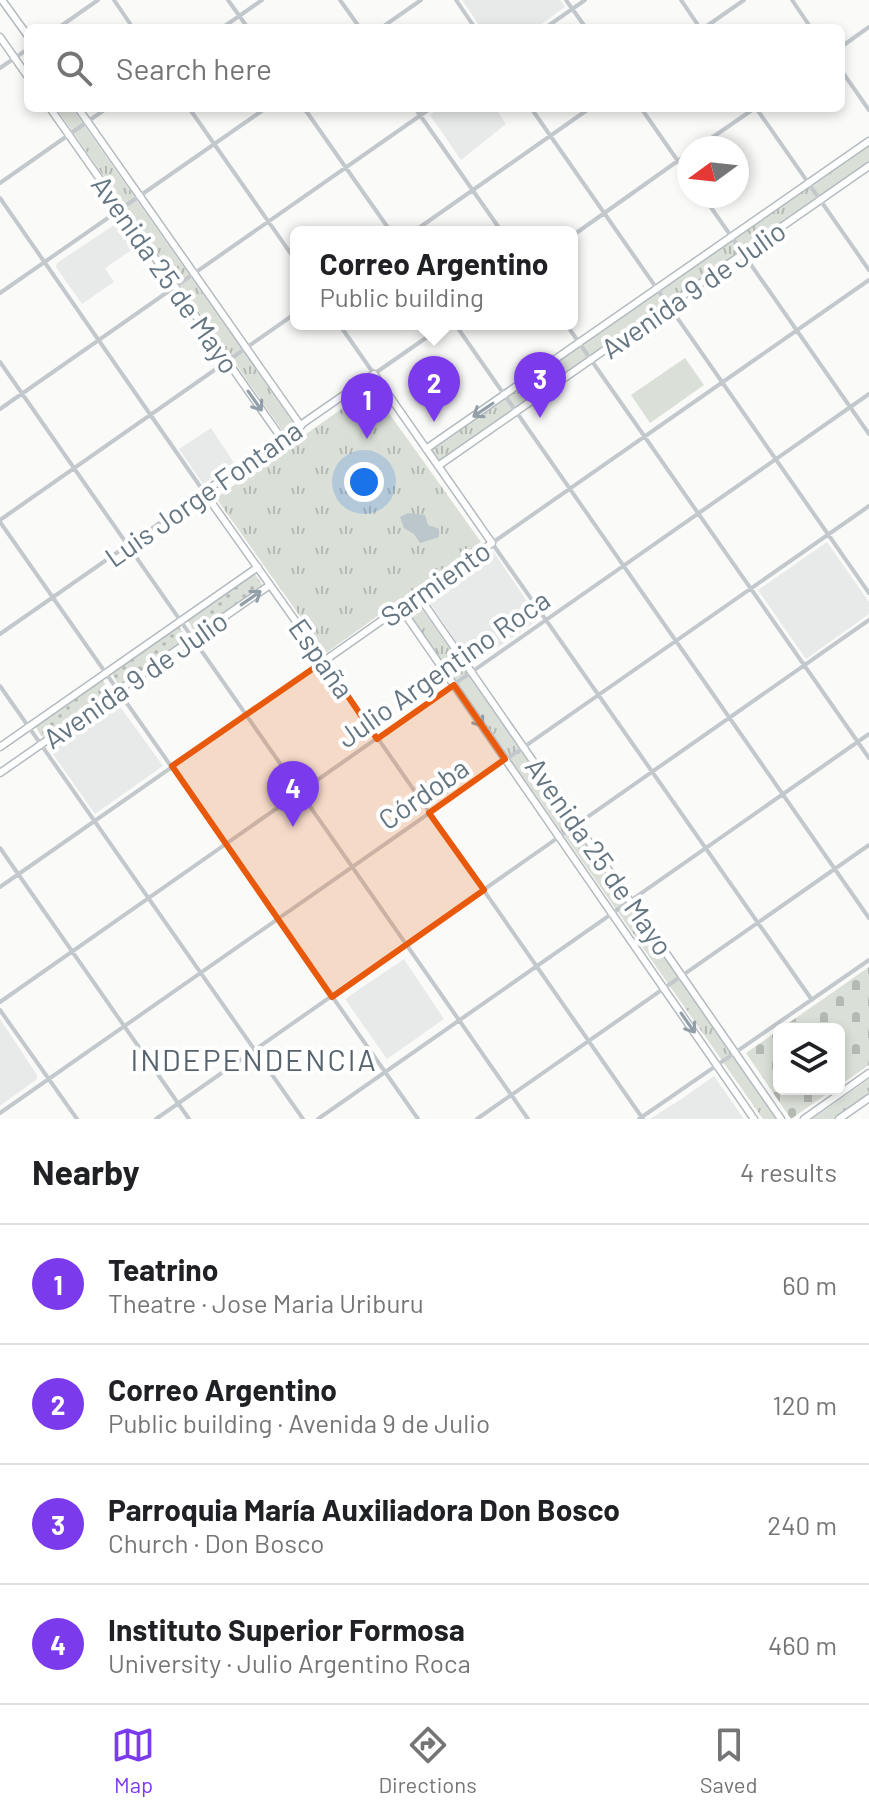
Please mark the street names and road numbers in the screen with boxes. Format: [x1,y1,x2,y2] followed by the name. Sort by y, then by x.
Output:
[85,168,247,380] street label: Avenida 25 de Mayo
[594,213,792,365] street label: Avenida 9 de Julio
[98,412,308,574] street label: Luis Jorge Fontana
[374,533,496,633] street label: Sarmiento
[330,582,556,754] street label: Julio Argentino Roca
[36,603,234,755] street label: Avenida 9 de Julio
[282,612,362,704] street label: España
[371,750,475,836] street label: Córdoba
[519,750,681,962] street label: Avenida 25 de Mayo

